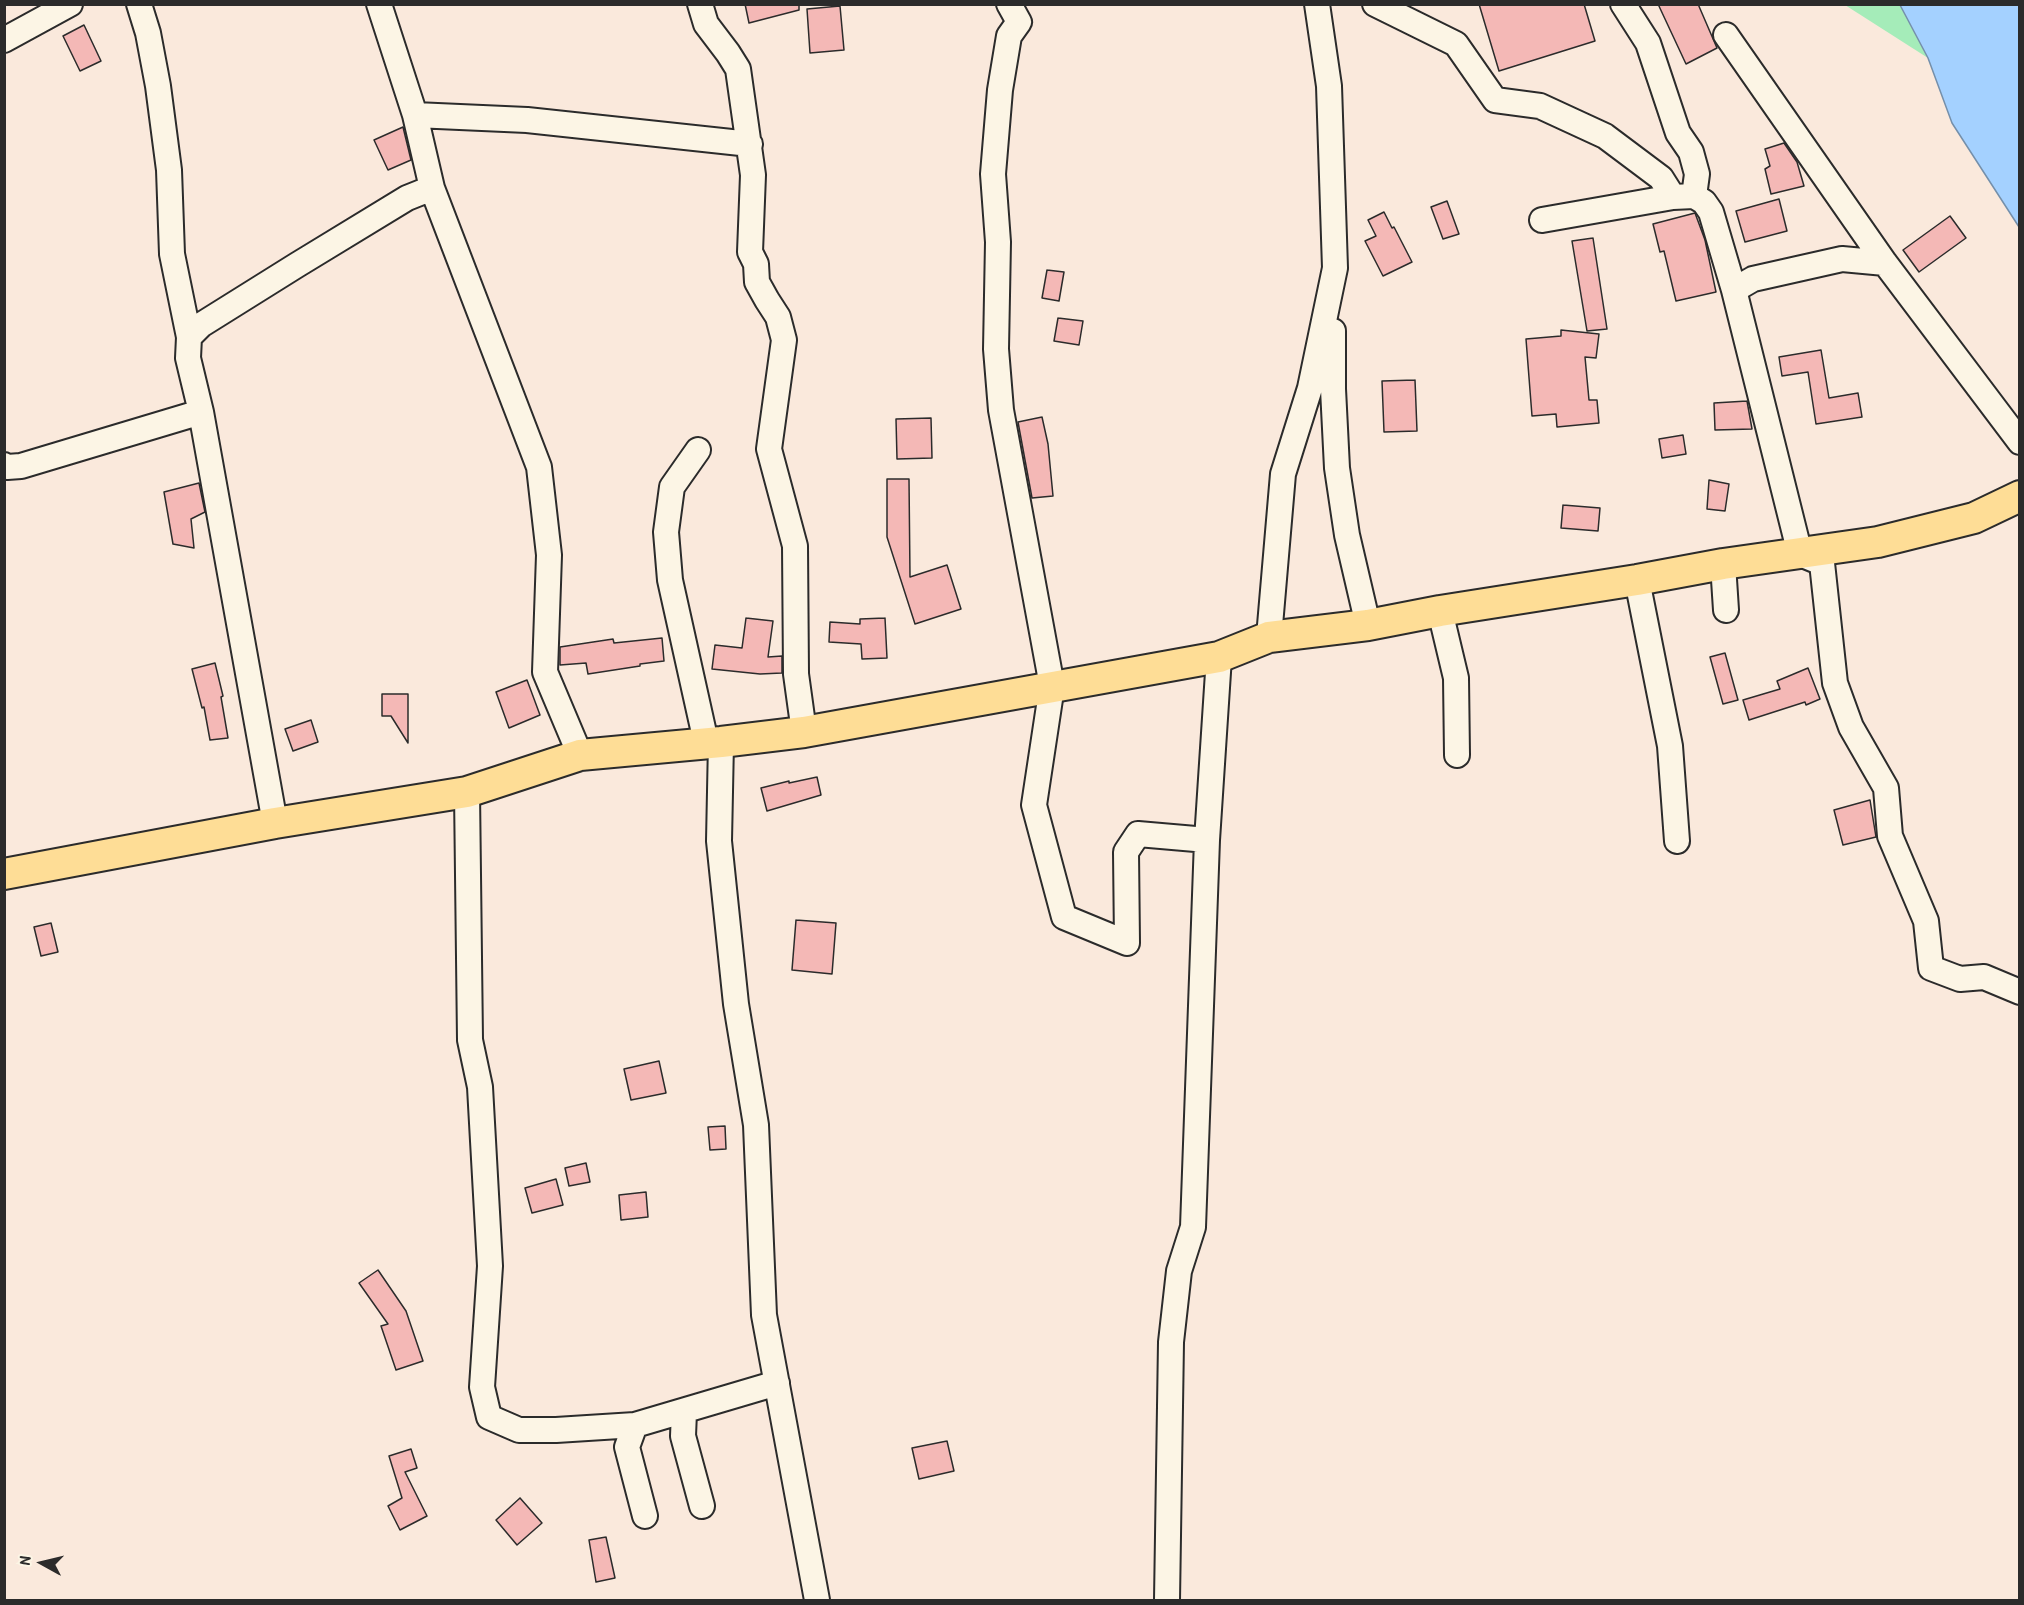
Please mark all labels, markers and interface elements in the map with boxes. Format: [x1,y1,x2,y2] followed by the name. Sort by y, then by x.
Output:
[12,1533,72,1593] north arrow
[13,1555,36,1566] text: N

